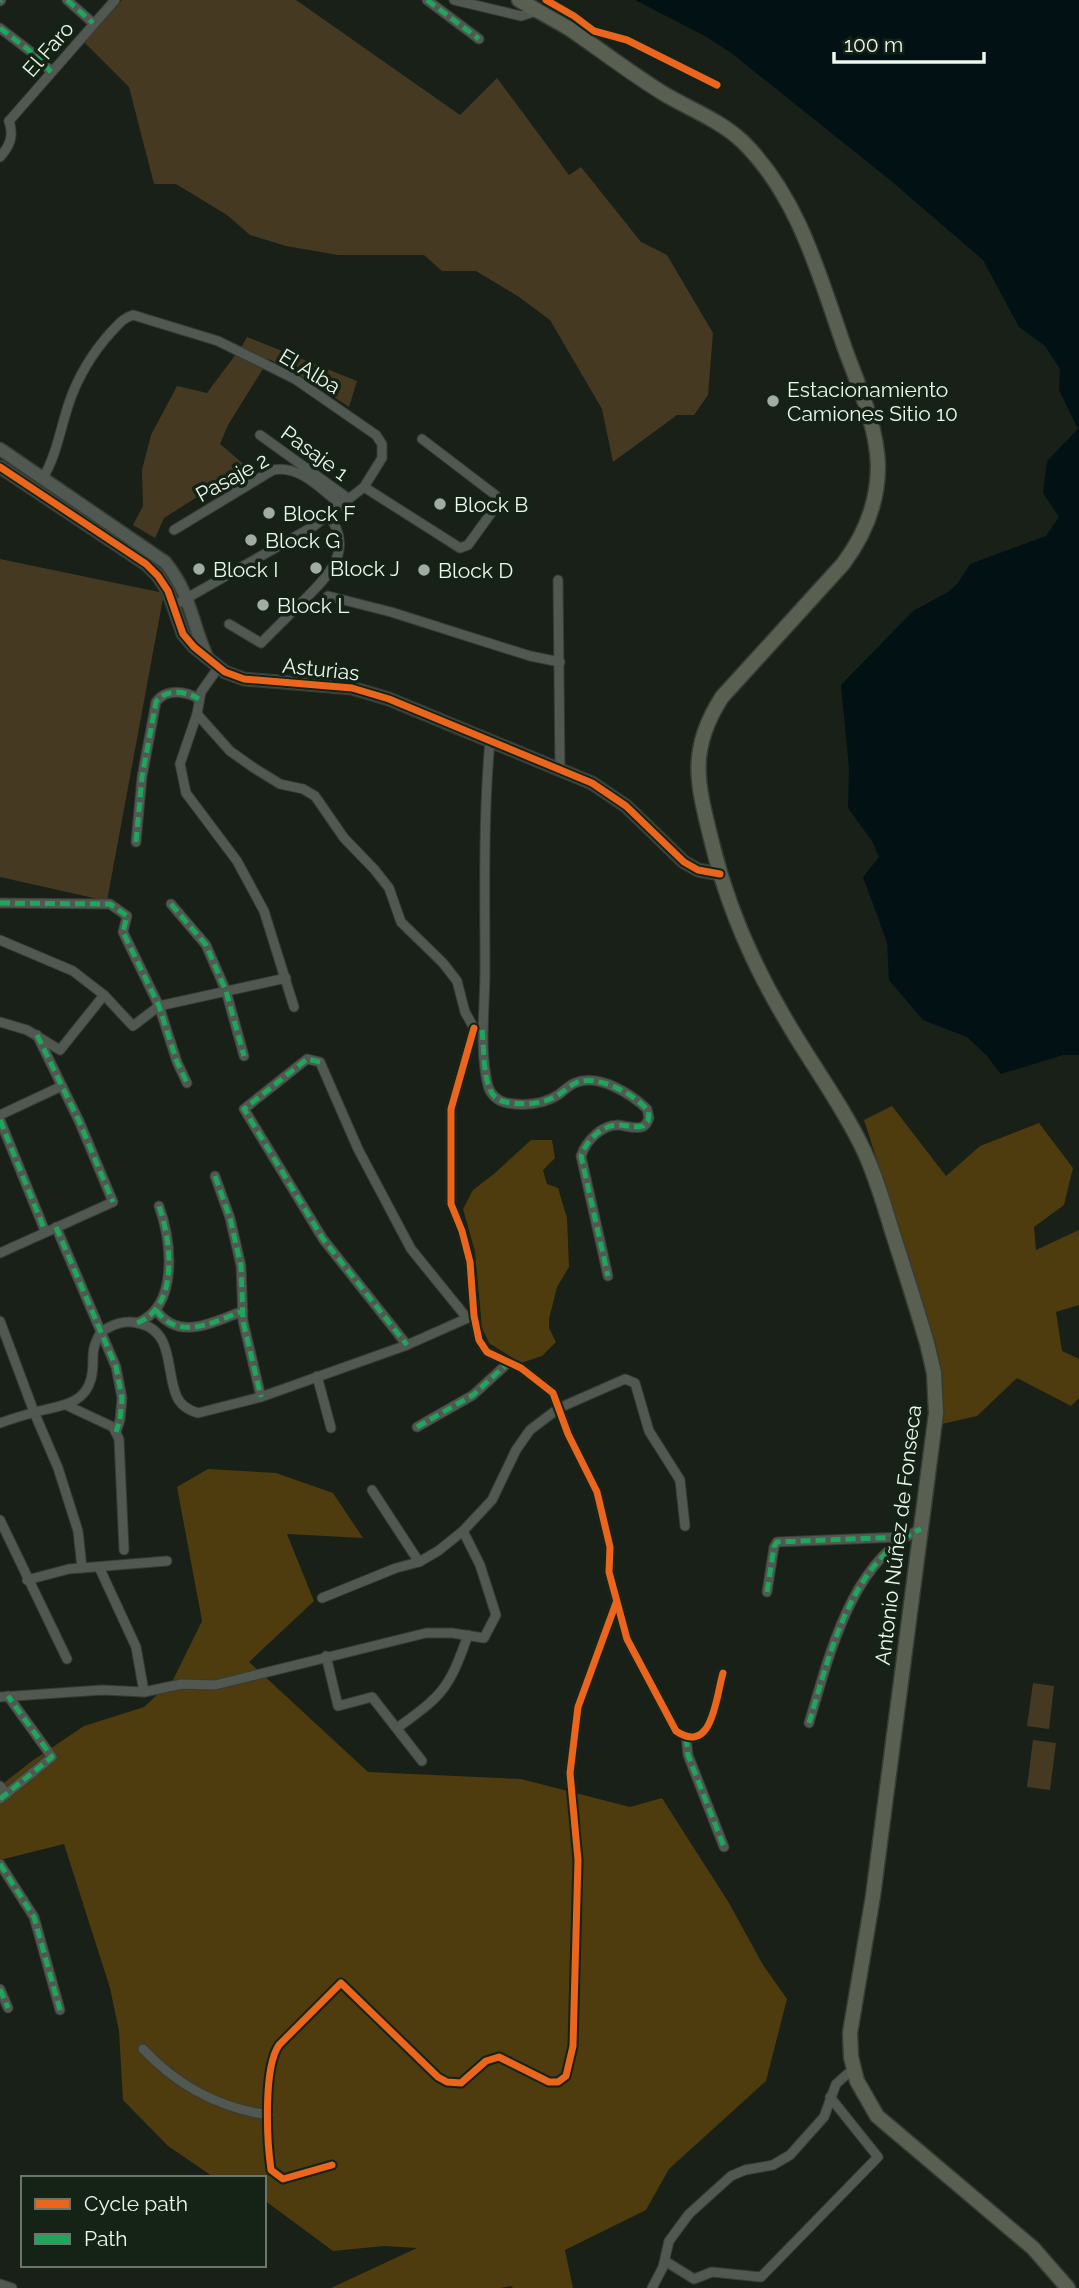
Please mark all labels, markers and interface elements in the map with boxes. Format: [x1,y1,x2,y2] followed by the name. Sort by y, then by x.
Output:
[17,16,79,82] street label: El Faro
[834,21,984,65] scale bar
[844,32,903,57] text: 100 m
[275,343,345,399] street label: El Alba
[787,377,958,426] place label: Estacionamiento Camiones Sitio 10
[765,393,781,409] marker: Estacionamiento Camiones Sitio 10
[276,420,354,486] street label: Pasaje 1
[191,447,273,507] street label: Pasaje 2
[454,492,528,517] place label: Block B
[432,496,448,512] marker: Block B
[283,501,356,526] place label: Block F
[261,505,277,521] marker: Block F
[265,528,340,553] place label: Block G
[243,532,259,548] marker: Block G
[330,556,400,581] place label: Block J
[213,557,278,582] place label: Block I
[438,558,513,583] place label: Block D
[308,560,324,576] marker: Block J
[191,561,207,577] marker: Block I
[416,562,432,578] marker: Block D
[277,593,349,618] place label: Block L
[255,597,271,613] marker: Block L
[281,653,361,685] street label: Asturias
[870,1404,926,1666] street label: Antonio Núñez de Fonseca
[21,2176,266,2267] legend
[84,2191,188,2216] text: Cycle path
[84,2226,128,2251] text: Path

